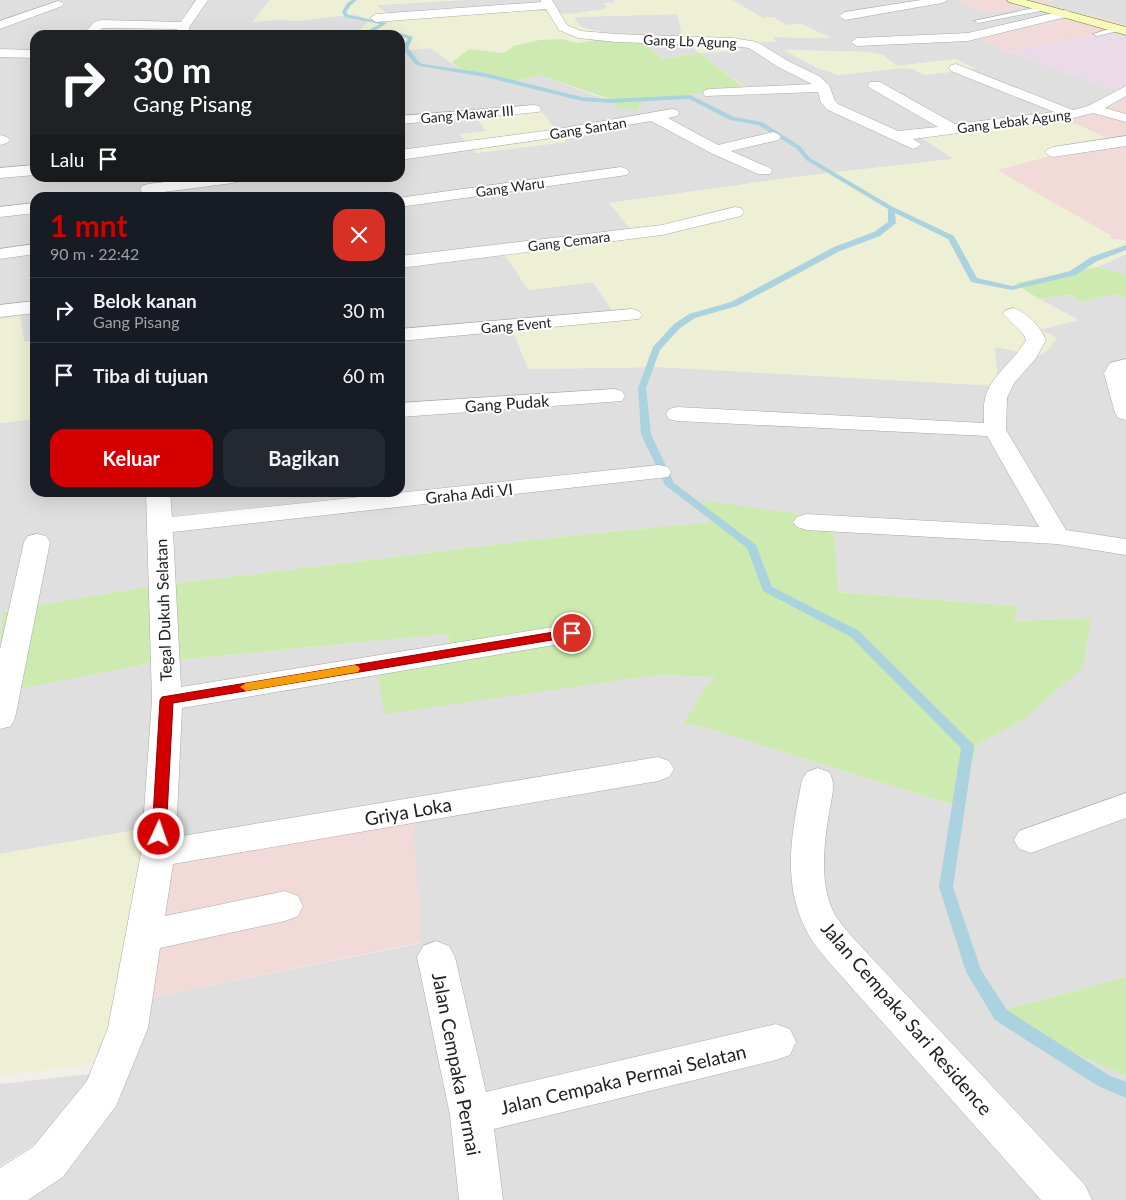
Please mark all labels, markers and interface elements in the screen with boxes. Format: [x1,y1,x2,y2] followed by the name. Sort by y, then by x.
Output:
[643,31,737,51] street label: Gang Lb Agung
[133,48,211,90] text: 30 m
[50,50,115,115] icon: right
[133,90,252,117] text: Gang Pisang
[420,101,514,127] street label: Gang Mawar III
[956,106,1072,136] street label: Gang Lebak Agung
[548,114,628,142] street label: Gang Santan
[94,145,122,173] icon: arrive
[50,148,84,171] text: Lalu
[475,174,545,200] street label: Gang Waru
[50,207,128,243] text: 1 mnt
[333,209,385,261] button: close
[527,228,611,254] street label: Gang Cemara
[50,244,139,263] text: 90 m · 22:42
[93,289,197,312] text: Belok kanan
[50,296,78,324] icon: right
[342,299,385,322] text: 30 m
[93,312,179,331] text: Gang Pisang
[480,313,552,337] street label: Gang Event
[50,361,78,389] icon: arrive
[93,364,208,387] text: Tiba di tujuan
[342,364,385,387] text: 60 m
[464,391,551,415] street label: Gang Pudak
[50,429,213,487] button: Keluar
[223,429,385,487] button: Bagikan
[424,479,514,507] street label: Graha Adi VI
[151,538,175,682] street label: Tegal Dukuh Selatan
[551,612,593,654] pin
[558,619,586,647] icon: arrive
[363,792,453,830] street label: Griya Loka
[132,807,184,859] position arrow
[817,917,997,1119] street label: Jalan Cempaka Sari Residence
[428,970,486,1158] street label: Jalan Cempaka Permai
[498,1039,748,1119] street label: Jalan Cempaka Permai Selatan

